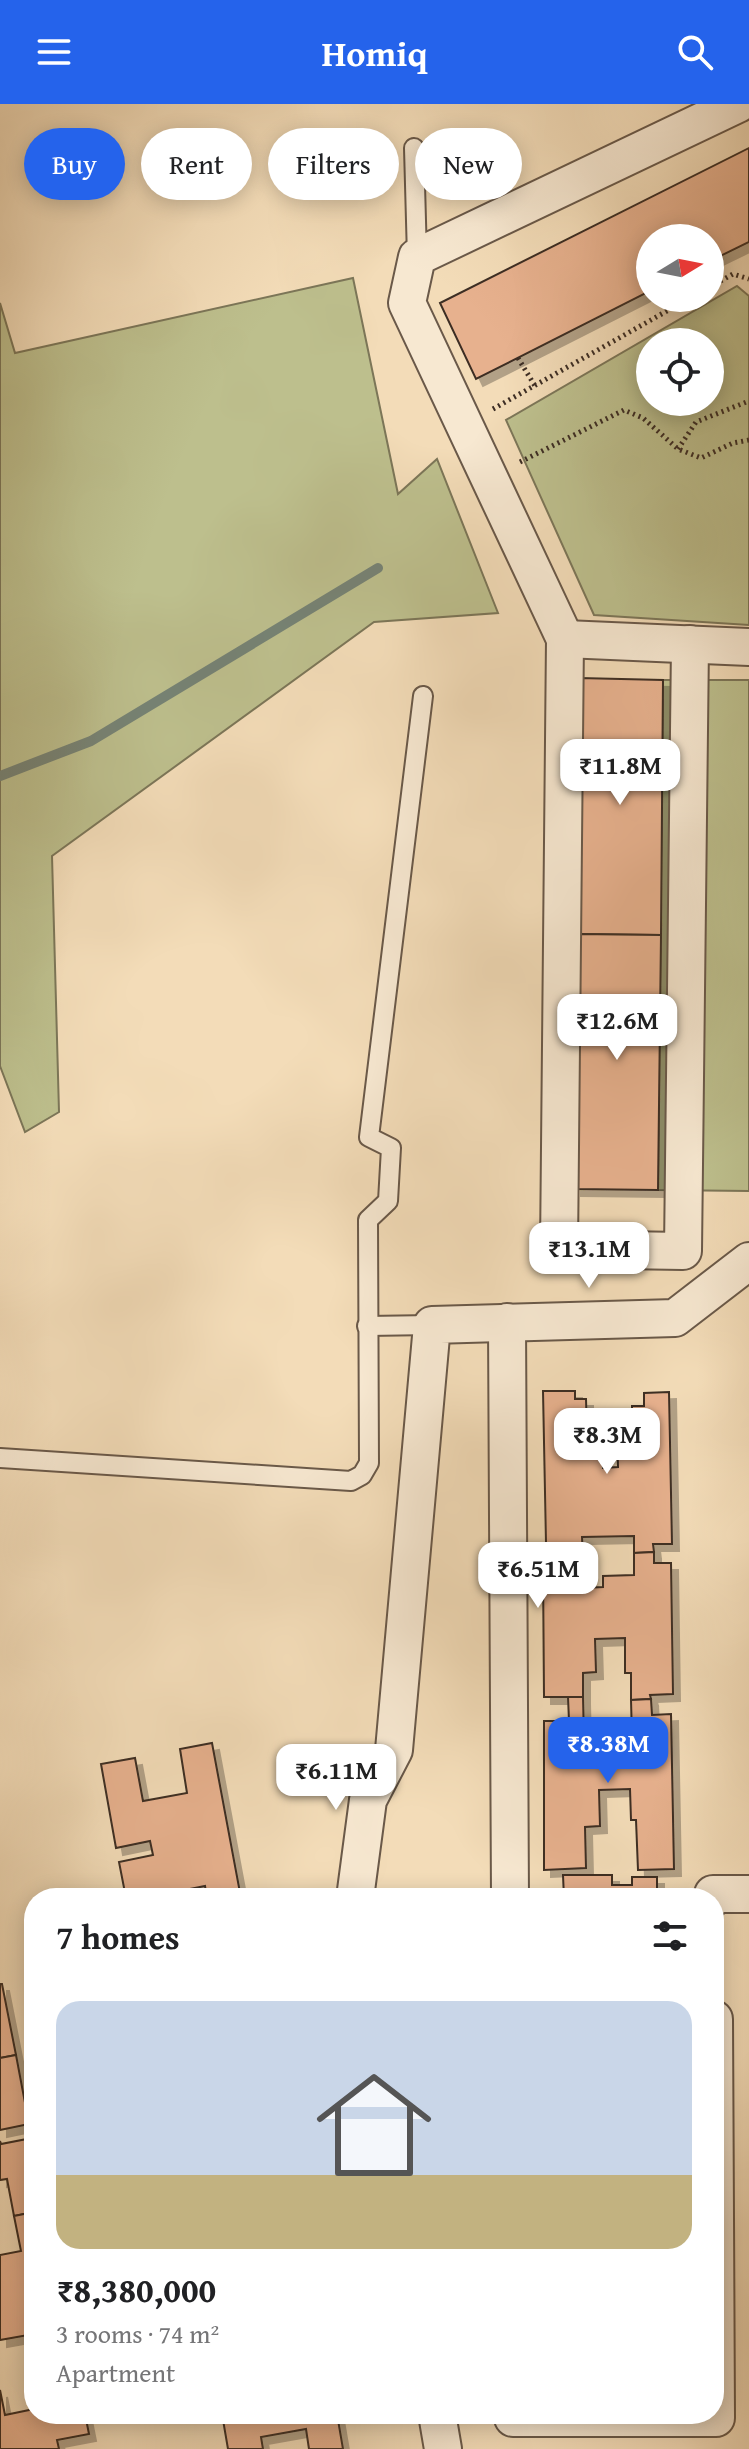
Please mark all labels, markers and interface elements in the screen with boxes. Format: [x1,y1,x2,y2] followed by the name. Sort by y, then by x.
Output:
[321,26,428,79] text: Homiq
[32,30,76,74] icon: menu
[673,30,717,74] icon: search
[24,128,125,200] chip: Buy
[141,128,252,200] chip: Rent
[268,128,399,200] chip: Filters
[415,128,522,200] chip: New
[636,224,724,312] north arrow
[636,224,724,416] map controls
[636,328,724,416] button: locate
[555,739,685,807] pin: ₹11.8M
[578,745,662,784] text: ₹11.8M
[552,994,682,1062] pin: ₹12.6M
[575,1000,659,1039] text: ₹12.6M
[524,1222,654,1290] pin: ₹13.1M
[547,1228,631,1267] text: ₹13.1M
[551,1408,663,1476] pin: ₹8.3M
[572,1414,642,1453] text: ₹8.3M
[473,1542,603,1610] pin: ₹6.51M
[496,1548,580,1587] text: ₹6.51M
[543,1717,673,1785] pin: ₹8.38M
[566,1723,650,1762] text: ₹8.38M
[271,1744,401,1812] pin: ₹6.11M
[294,1750,378,1789] text: ₹6.11M
[56,1912,180,1961] text: 7 homes
[648,1914,692,1958] icon: filters
[302,2053,446,2197] icon: home
[56,2265,216,2314] text: ₹8,380,000
[56,2314,219,2353] text: 3 rooms · 74 m²
[56,2353,175,2392] text: Apartment

